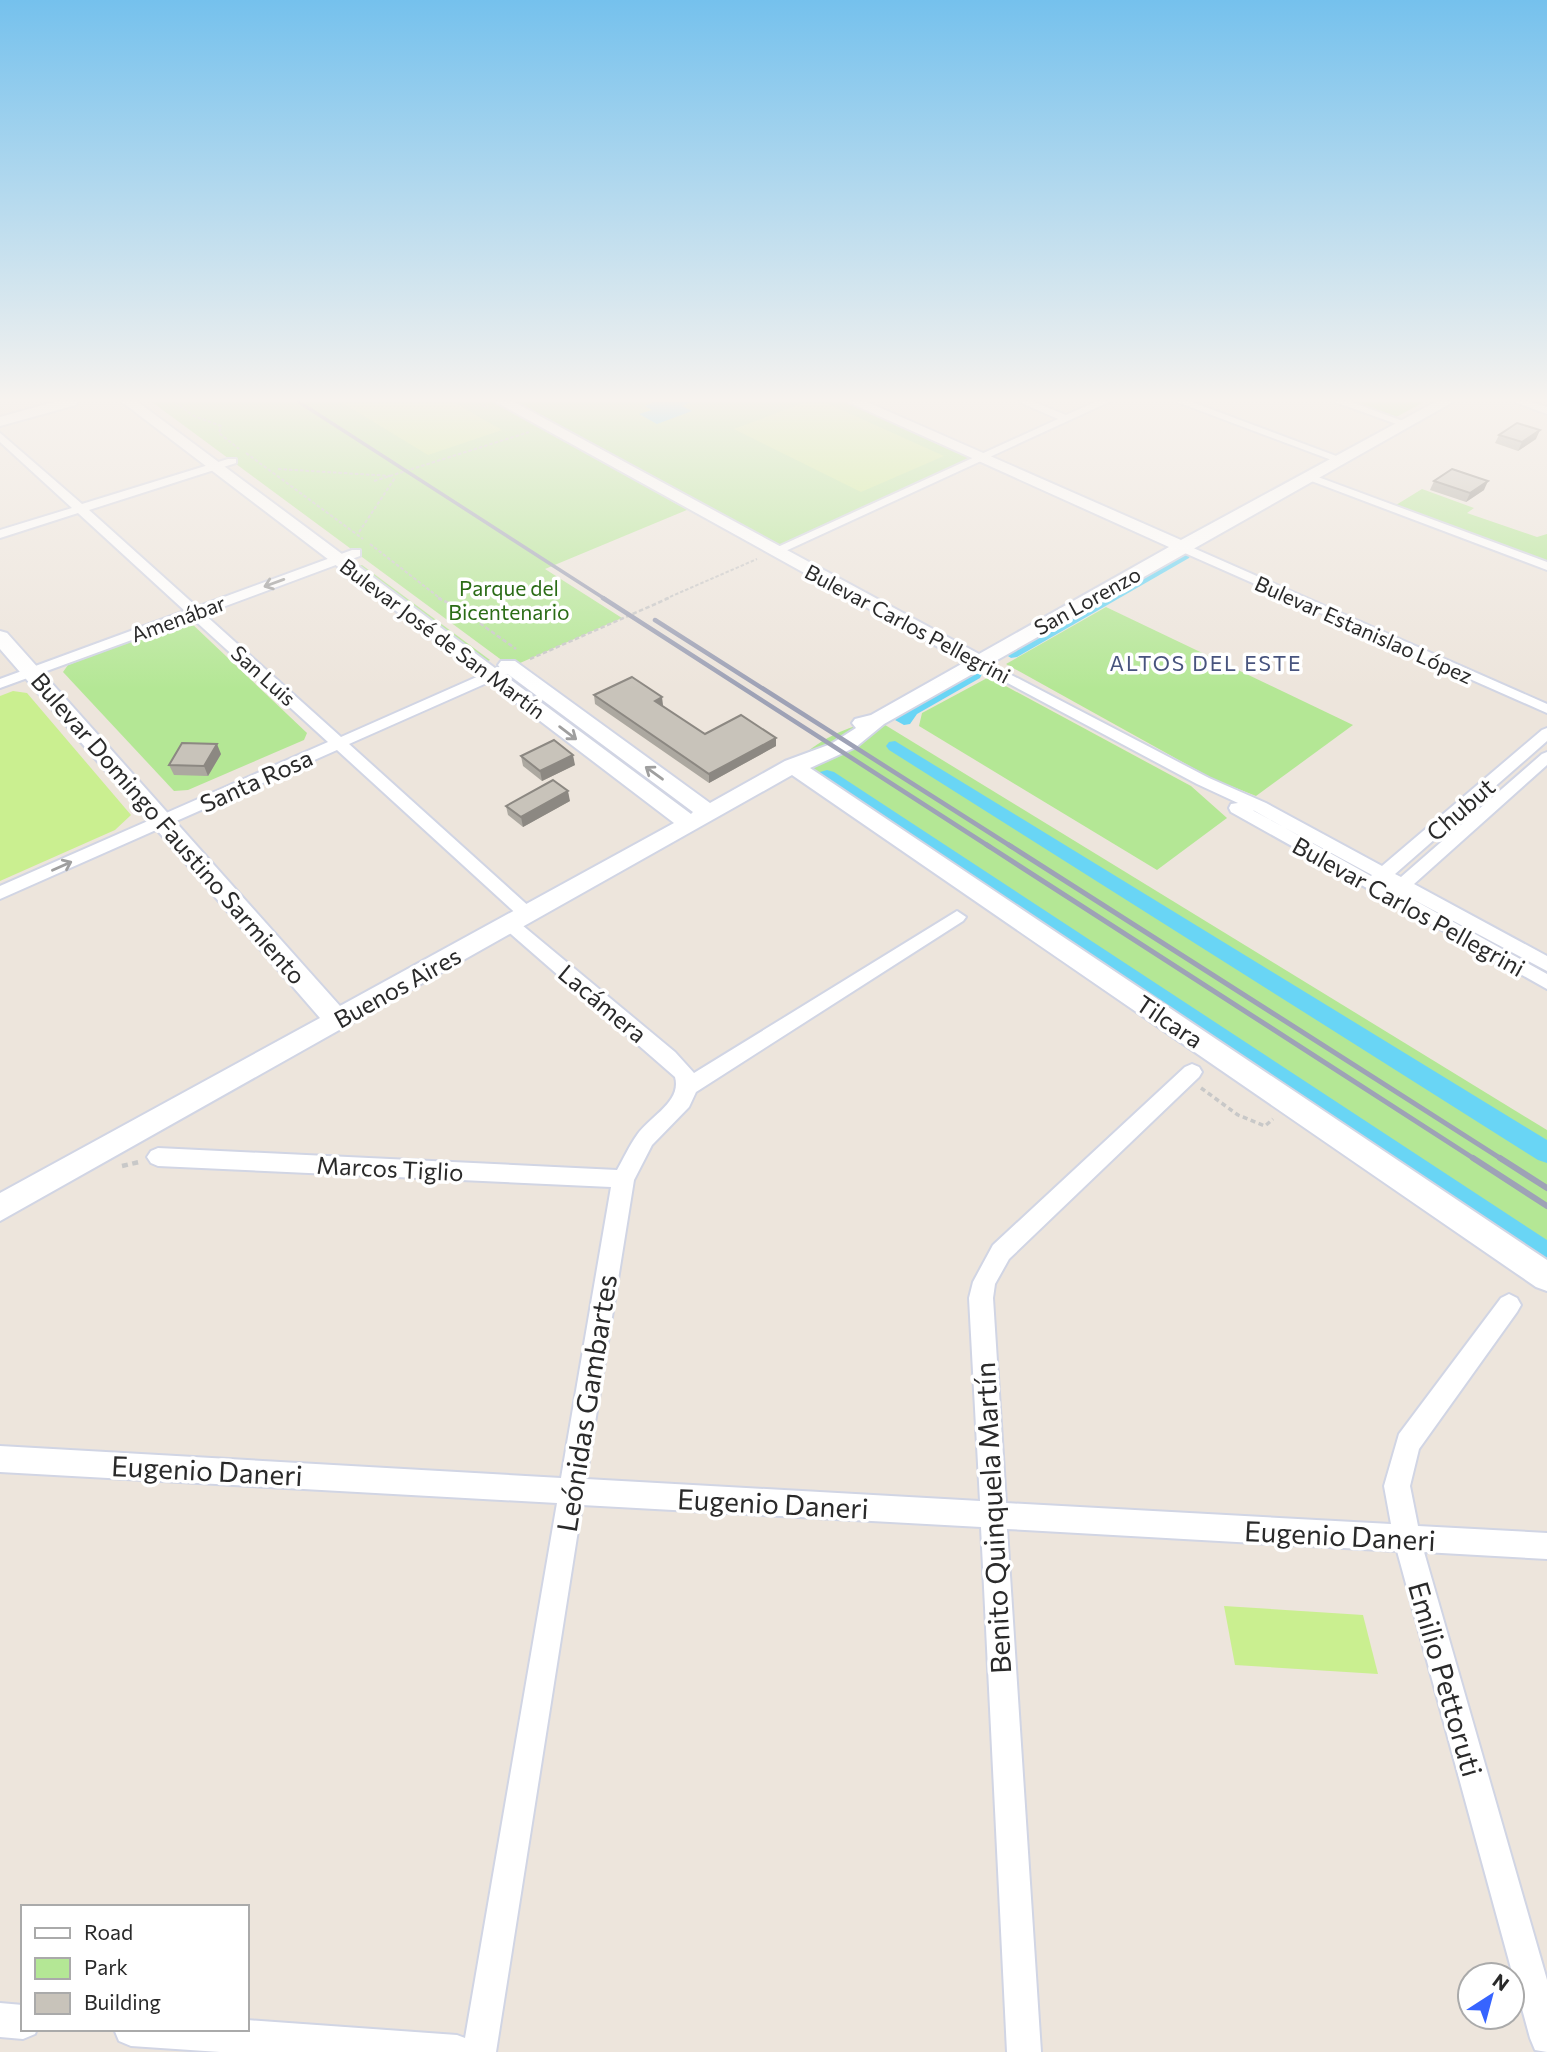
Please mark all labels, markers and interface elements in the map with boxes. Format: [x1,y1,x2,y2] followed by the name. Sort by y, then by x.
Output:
[335,553,551,723] street label: Bulevar José de San Martín
[801,558,1015,688] street label: Bulevar Carlos Pellegrini
[1029,560,1145,640] street label: San Lorenzo
[1251,570,1477,688] street label: Bulevar Estanislao López
[448,575,570,624] park label: Parque del Bicentenario
[263,578,285,590] one-way arrow
[127,589,229,647] street label: Amenábar
[227,640,301,710] street label: San Luis
[1109,650,1303,675] district label: ALTOS DEL ESTE
[26,666,312,990] street label: Bulevar Domingo Faustino Sarmiento
[559,725,578,740] one-way arrow
[195,742,317,818] street label: Santa Rosa
[645,765,664,780] one-way arrow
[1420,771,1500,847] street label: Chubut
[1288,830,1530,982] street label: Bulevar Carlos Pellegrini
[51,859,73,872] one-way arrow
[329,940,465,1034] street label: Buenos Aires
[553,958,653,1048] street label: Lacámera
[1131,988,1209,1054] street label: Tilcara
[316,1150,464,1186] street label: Marcos Tiglio
[549,1272,623,1534] street label: Leónidas Gambartes
[967,1361,1017,1675] street label: Benito Quinquela Martín
[110,1448,304,1492] street label: Eugenio Daneri
[676,1481,870,1525] street label: Eugenio Daneri
[1243,1513,1437,1557] street label: Eugenio Daneri
[1402,1578,1490,1780] street label: Emilio Pettoruti
[21,1905,248,2031] legend
[84,1919,133,1944] text: Road
[84,1954,128,1979] text: Park
[1456,1961,1526,2031] north arrow
[1489,1968,1514,1995] text: N
[84,1989,161,2014] text: Building

